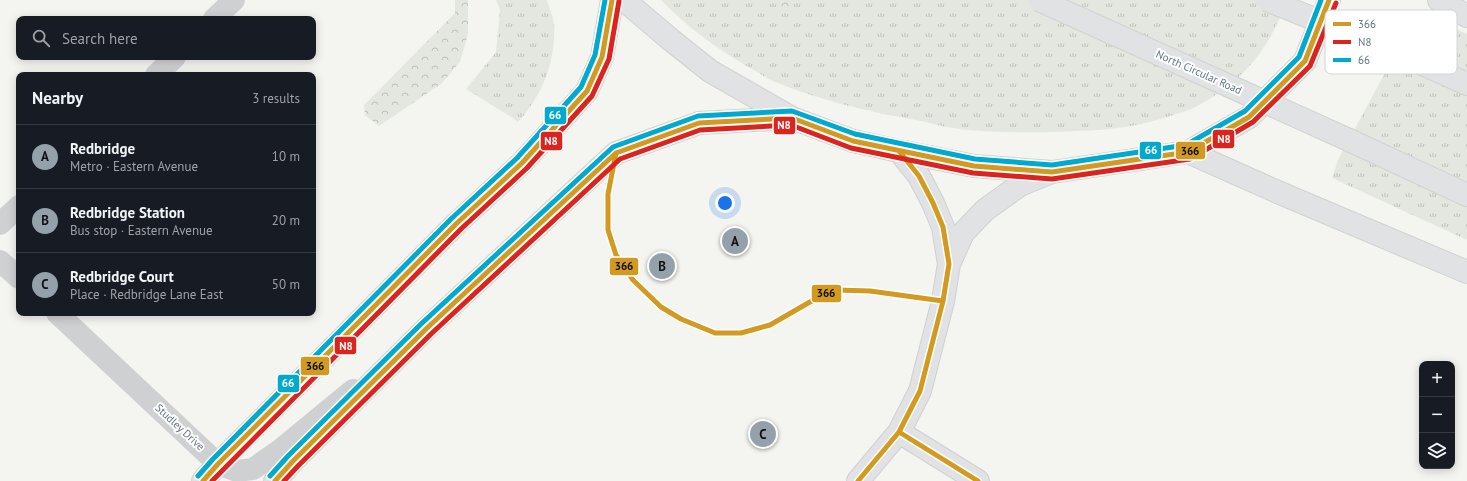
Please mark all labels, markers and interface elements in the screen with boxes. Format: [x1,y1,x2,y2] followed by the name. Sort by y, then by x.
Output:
[1325,10,1457,74] legend
[16,16,316,60] search box
[1358,17,1376,31] text: 366
[30,27,52,49] icon: search
[62,29,138,48] text: Search here
[1358,35,1371,49] text: N8
[1154,47,1244,97] street label: North Circular Road
[1358,53,1370,67] text: 66
[32,87,83,109] text: Nearby
[252,90,300,107] text: 3 results
[544,106,567,125] line badge: 66
[549,108,561,122] text: 66
[773,116,796,135] line badge: N8
[777,118,791,132] text: N8
[1212,129,1235,149] line badge: N8
[540,131,563,151] line badge: N8
[1217,132,1231,146] text: N8
[544,134,558,148] text: N8
[70,139,135,158] text: Redbridge
[1139,141,1162,160] line badge: 66
[1175,141,1206,160] line badge: 366
[1145,143,1157,157] text: 66
[1181,144,1199,158] text: 366
[41,148,49,165] text: A
[272,148,300,165] text: 10 m
[70,158,198,175] text: Metro · Eastern Avenue
[715,193,735,213] your location
[70,203,185,222] text: Redbridge Station
[41,212,49,229] text: B
[272,212,300,229] text: 20 m
[70,222,213,239] text: Bus stop · Eastern Avenue
[722,226,748,256] pin: A
[649,251,675,281] pin: B
[609,257,639,276] line badge: 366
[615,259,633,273] text: 366
[70,267,174,286] text: Redbridge Court
[41,276,49,293] text: C
[272,276,300,293] text: 50 m
[811,284,842,303] line badge: 366
[70,286,223,303] text: Place · Redbridge Lane East
[817,286,835,300] text: 366
[334,336,357,355] line badge: N8
[339,339,353,353] text: N8
[300,356,330,376] line badge: 366
[306,359,324,373] text: 366
[1419,361,1455,469] map controls
[1419,361,1455,397] button: +
[277,374,300,393] line badge: 66
[282,376,294,390] text: 66
[1419,397,1455,433] button: −
[152,401,208,454] street label: Studley Drive
[750,419,776,449] pin: C
[1419,433,1455,469] button: layers

